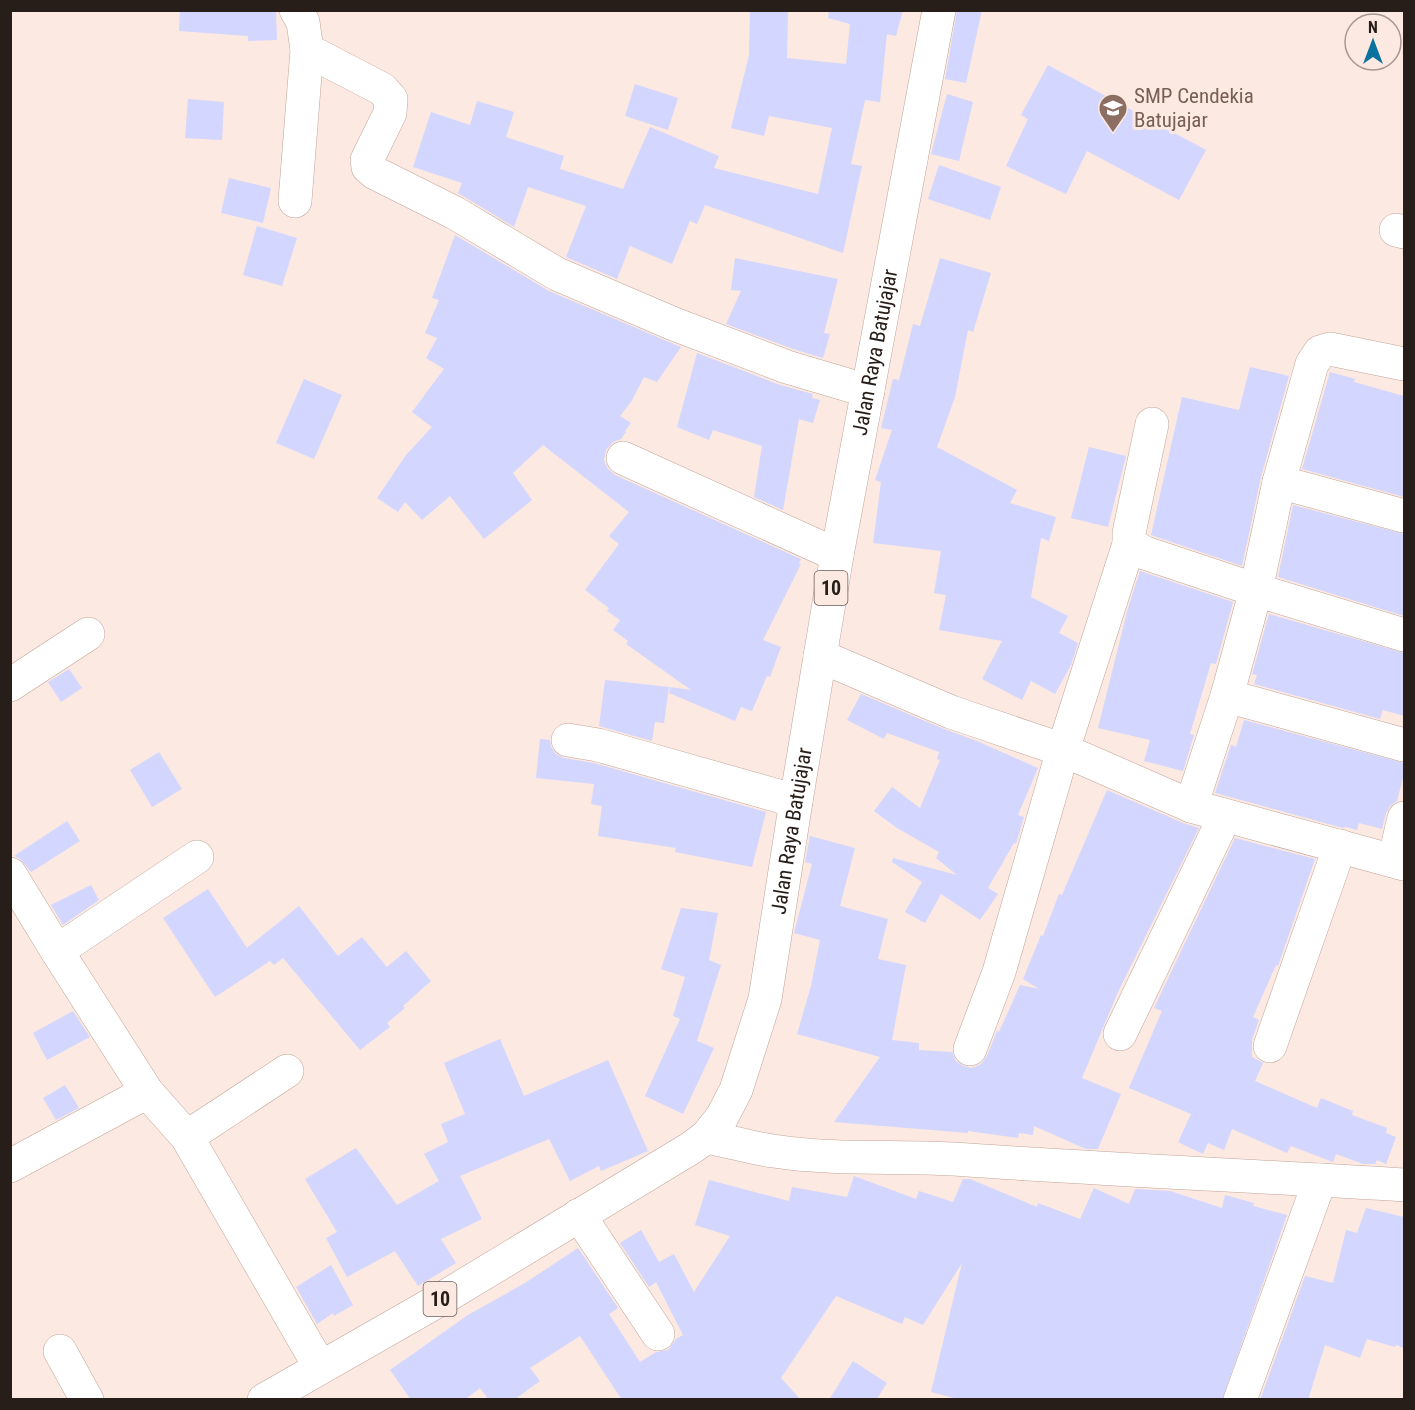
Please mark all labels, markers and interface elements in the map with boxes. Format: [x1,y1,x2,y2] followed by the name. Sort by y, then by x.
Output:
[1343,12,1403,72] north arrow
[1368,18,1378,37] text: N
[1134,84,1254,132] place label: SMP Cendekia Batujajar
[1097,92,1129,134] school or university icon: SMP Cendekia Batujajar
[848,267,902,437] street label: Jalan Raya Batujajar
[814,571,848,605] road number: 10
[766,746,817,916] street label: Jalan Raya Batujajar
[424,1282,456,1316] road number: 10

